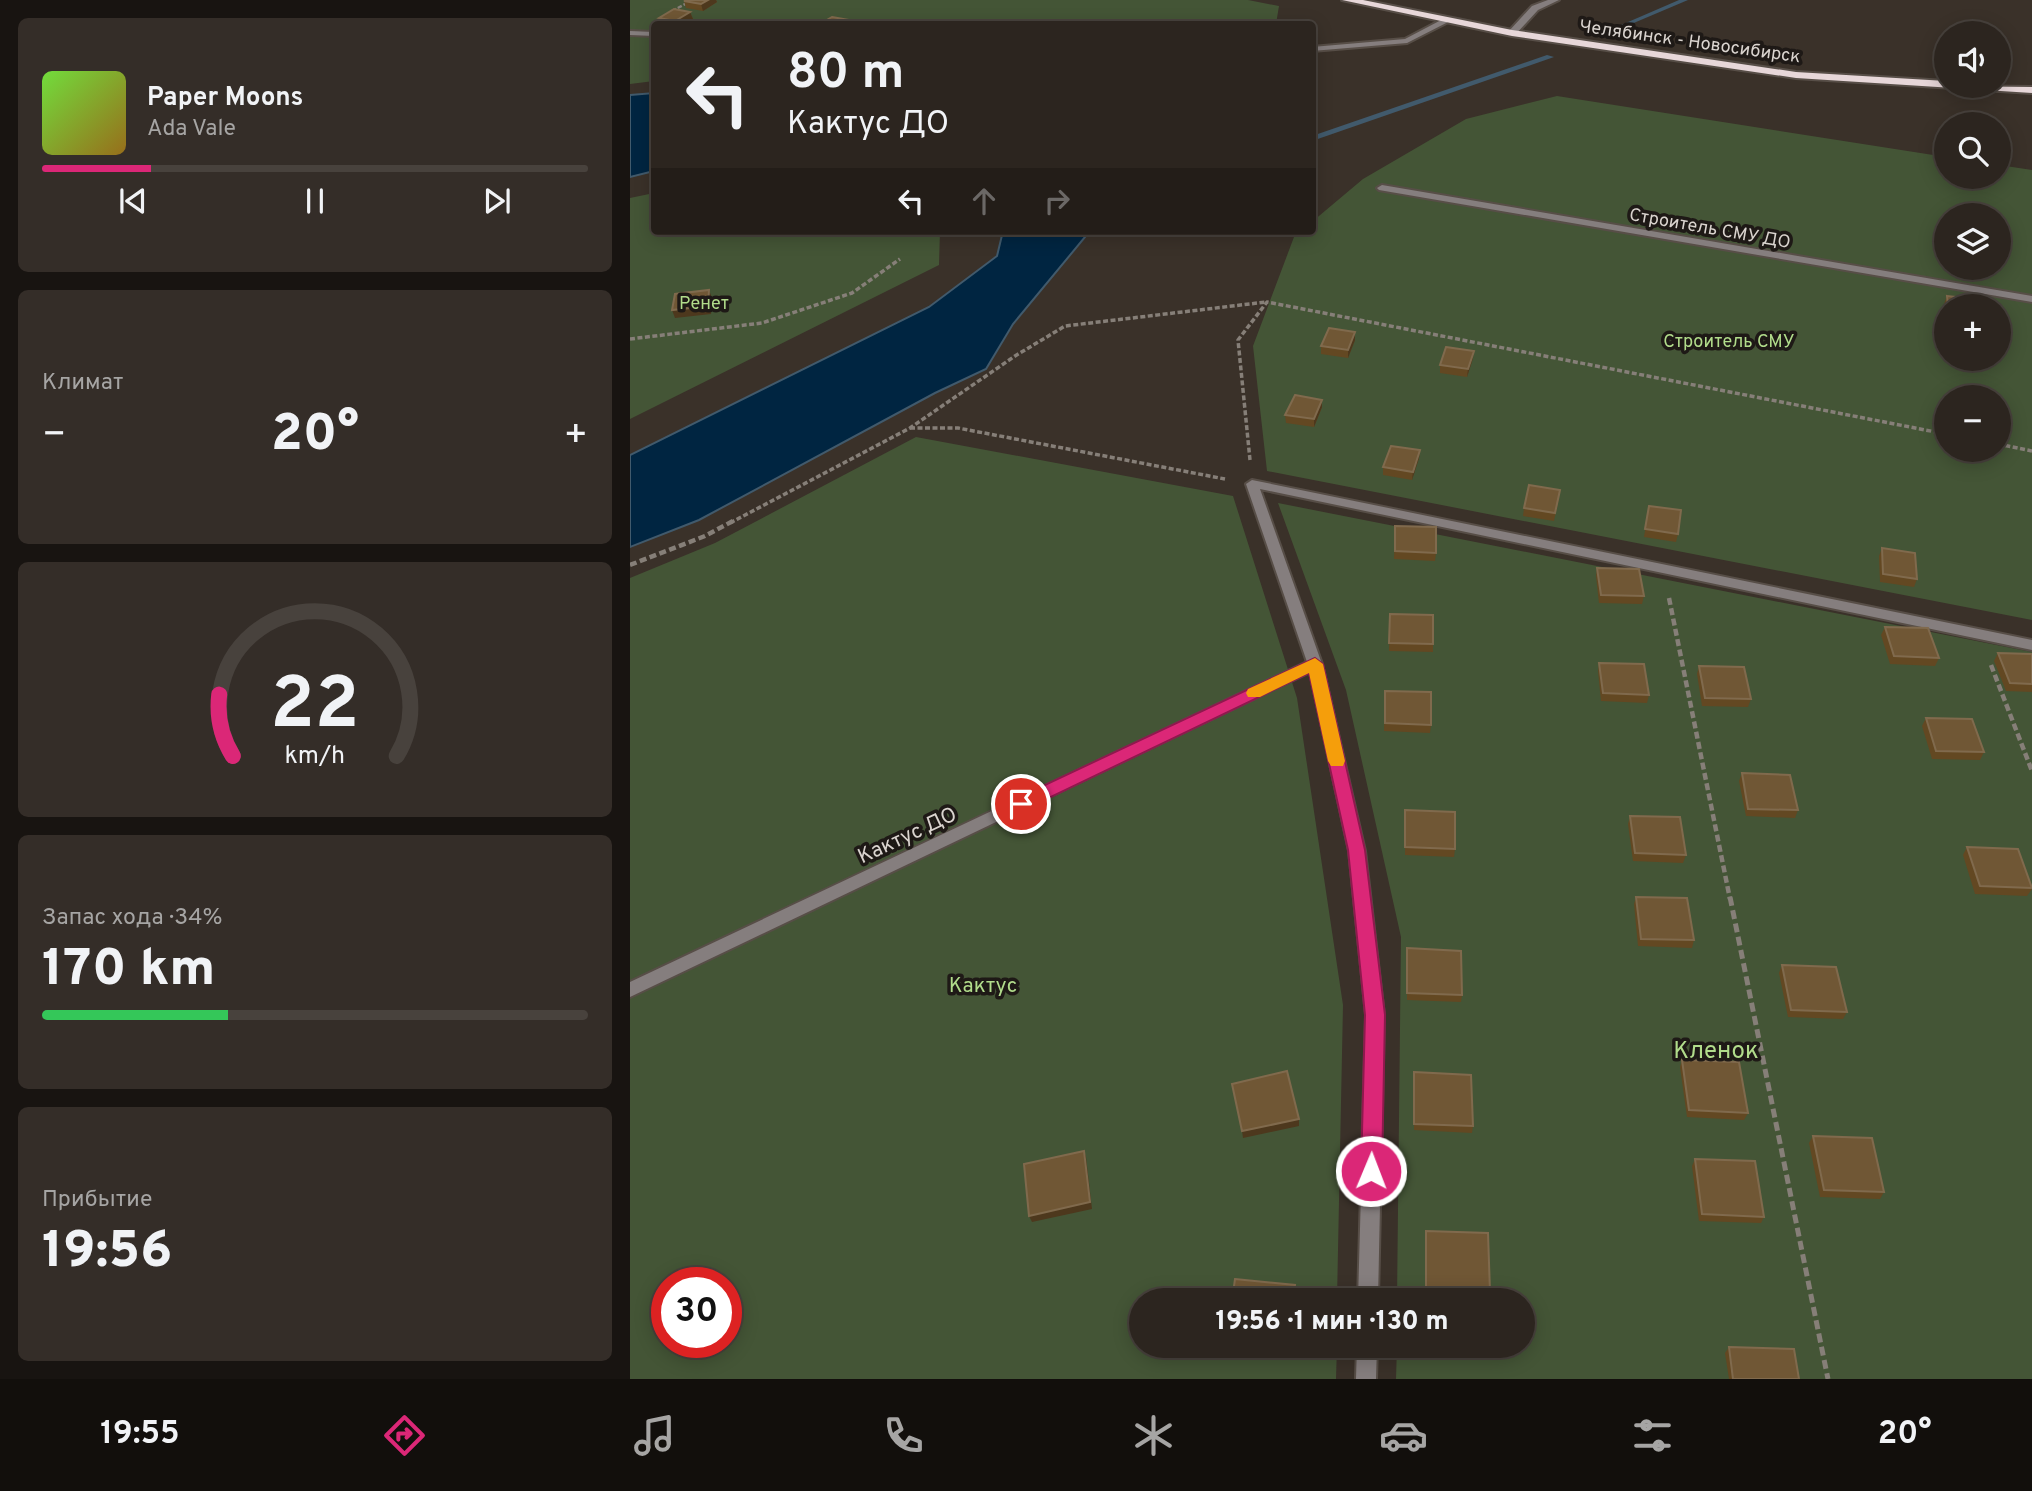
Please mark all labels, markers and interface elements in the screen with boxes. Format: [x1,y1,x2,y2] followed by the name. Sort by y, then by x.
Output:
[1578,16,1802,69] street label: Челябинск - Новосибирск
[1934,21,2011,462] map controls
[1934,21,2011,98] button: sound
[787,44,904,106] text: 80 m
[672,49,763,140] icon: left
[147,82,303,115] text: Paper Moons
[787,105,949,145] text: Кактус ДО
[1934,112,2011,189] button: search
[147,115,236,144] text: Ada Vale
[114,182,152,220] icon: previous
[296,182,334,220] icon: pause
[478,182,516,220] icon: next
[892,182,930,220] icon: left
[965,182,1003,220] icon: ahead
[1038,182,1076,220] icon: right
[1934,203,2011,280] button: layers
[1627,204,1792,255] street label: Строитель СМУ ДО
[679,293,729,316] park label: Ренет
[1934,294,2011,371] button: +
[1663,331,1795,354] park label: Строитель СМУ
[42,369,123,398] text: Климат
[1934,385,2011,462] button: −
[271,403,359,469] text: 20°
[42,412,67,461] text: −
[563,412,588,461] text: +
[270,662,360,754] text: 22
[285,740,345,772] text: km/h
[991,774,1051,834] pin
[1002,785,1040,823] icon: arrive
[854,802,962,871] street label: Кактус ДО
[42,904,222,933] text: Запас хода · 34%
[42,938,215,1004] text: 170 km
[949,973,1017,1000] park label: Кактус
[1673,1037,1759,1067] park label: Кленок
[1334,1134,1408,1208] position arrow
[42,1186,152,1215] text: Прибытие
[42,1220,172,1286] text: 19:56
[651,1267,742,1358] speed limit sign: 30
[1216,1306,1448,1339] text: 19:56 · 1 мин · 130 m
[380,1411,429,1460] icon: directions
[630,1411,679,1460] icon: music
[879,1411,928,1460] icon: phone
[1129,1411,1178,1460] icon: climate
[1379,1411,1428,1460] icon: car
[1628,1411,1677,1460] icon: filters
[100,1415,180,1455] text: 19:55
[1878,1415,1932,1455] text: 20°

